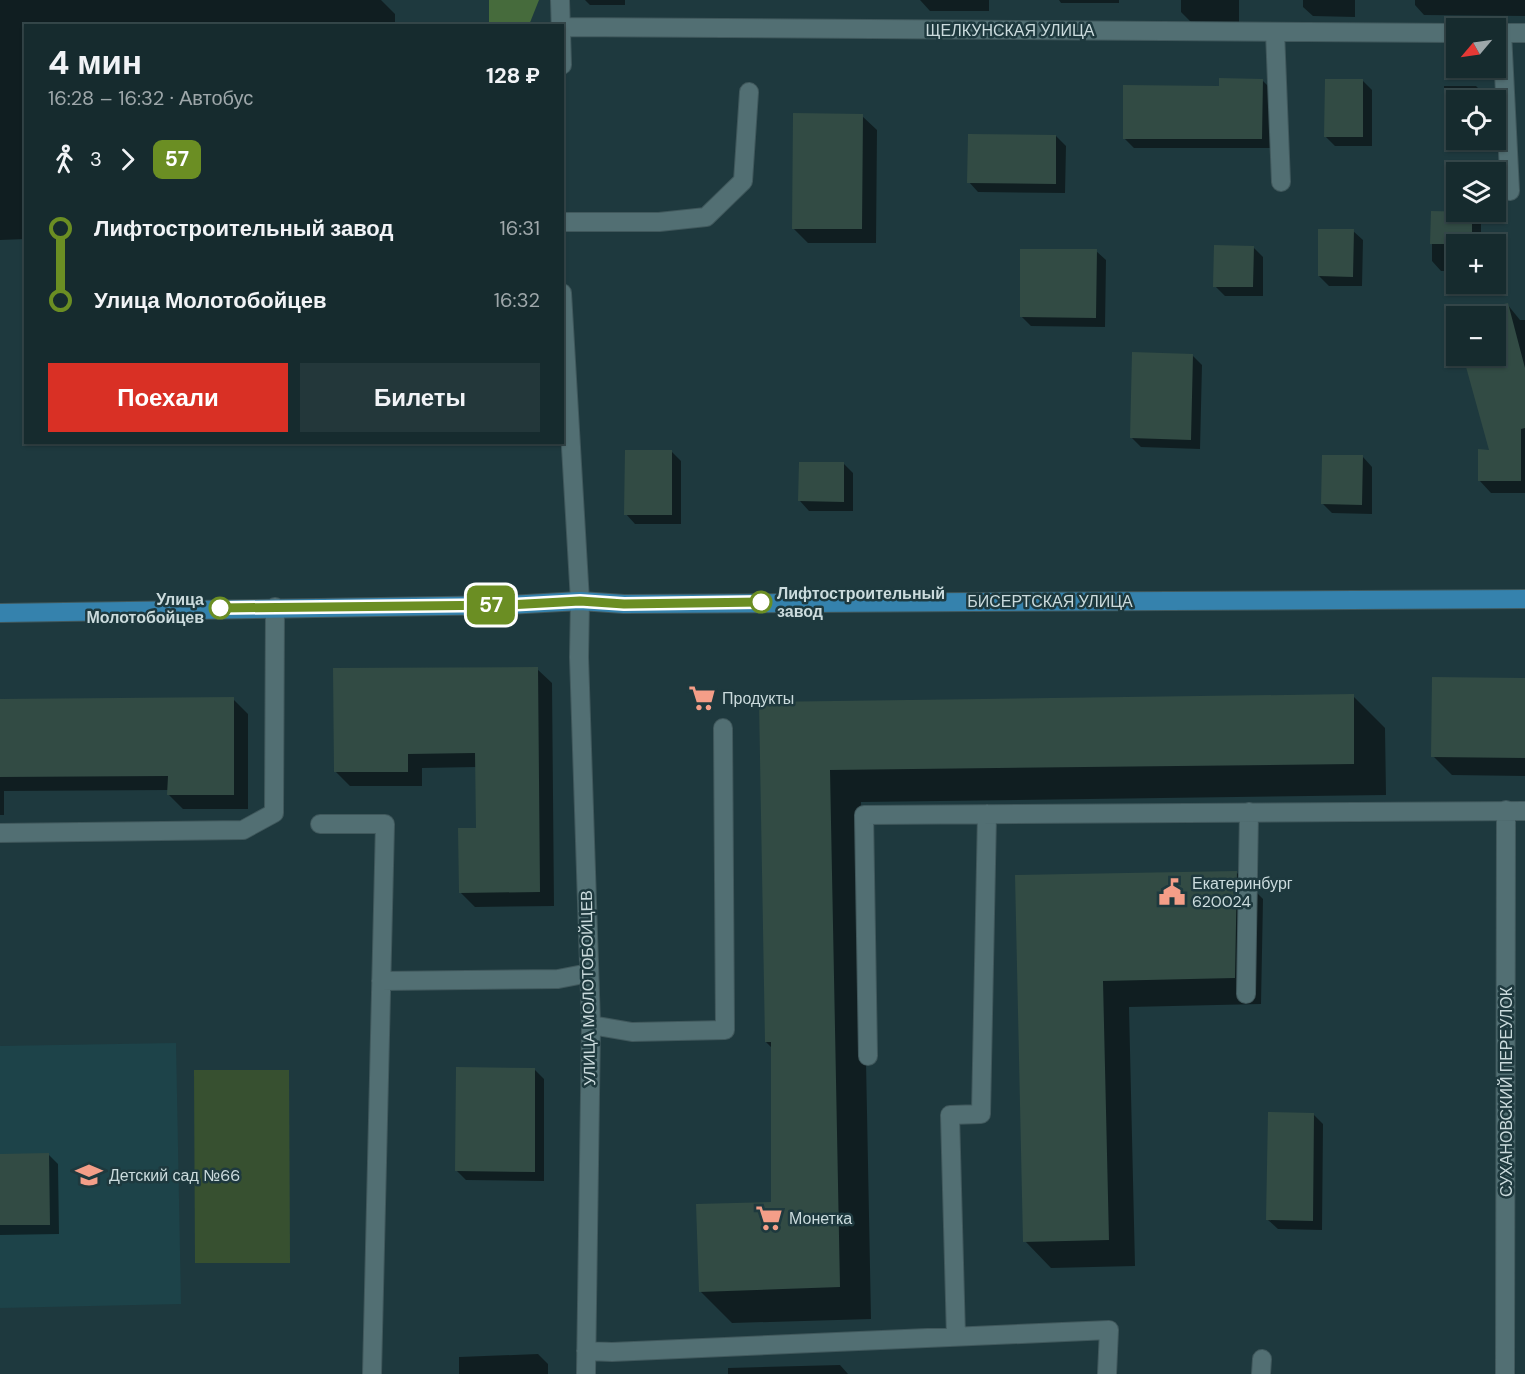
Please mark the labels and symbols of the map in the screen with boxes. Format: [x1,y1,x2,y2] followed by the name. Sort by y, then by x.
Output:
[1446,18,1506,78] north arrow
[926,20,1095,41] street label: ЩЕЛКУНСКАЯ УЛИЦА
[777,583,945,622] place label: Лифтостроительный завод
[464,586,518,624] line badge: 57
[87,589,204,628] place label: Улица Молотобойцев
[750,591,772,613] marker: Лифтостроительный завод
[967,591,1133,612] street label: БИСЕРТСКАЯ УЛИЦА
[209,597,231,619] marker: Улица Молотобойцев
[687,683,717,713] supermarket icon: Продукты
[722,688,794,709] place label: Продукты
[1192,873,1293,912] place label: Екатеринбург 620024
[1157,877,1187,907] public building icon: Екатеринбург 620024
[576,890,600,1086] street label: УЛИЦА МОЛОТОБОЙЦЕВ
[1496,986,1517,1197] street label: СУХАНОВСКИЙ ПЕРЕУЛОК
[74,1160,104,1190] school or university icon: Детский сад №66
[109,1165,240,1186] place label: Детский сад №66
[754,1203,784,1233] supermarket icon: Монетка
[789,1208,852,1229] place label: Монетка

